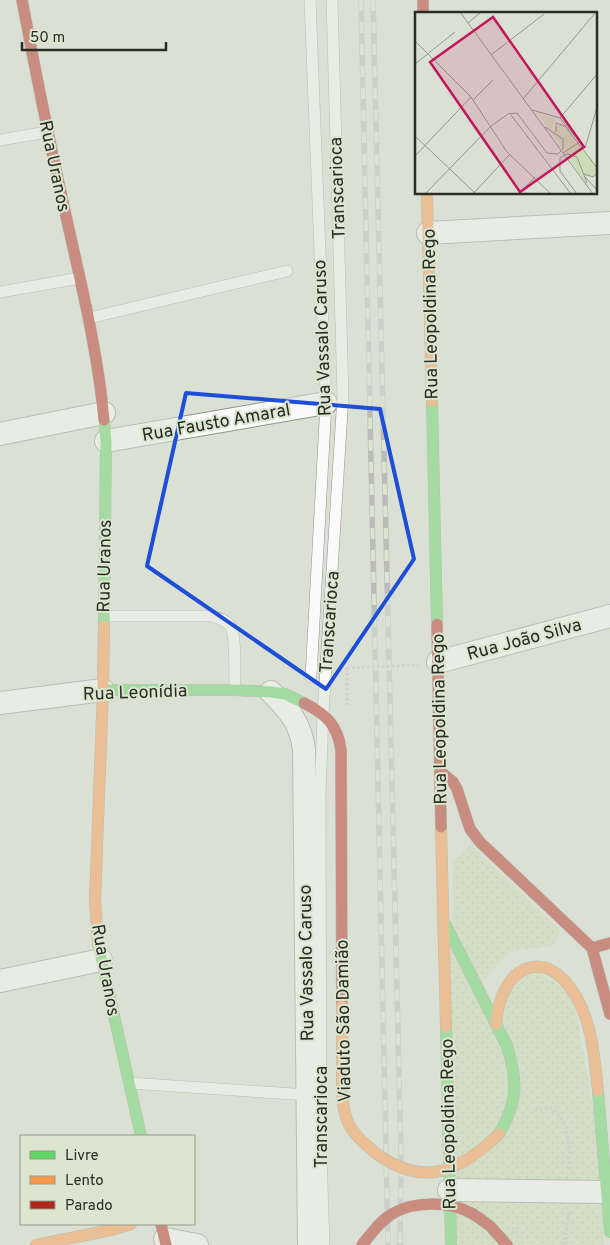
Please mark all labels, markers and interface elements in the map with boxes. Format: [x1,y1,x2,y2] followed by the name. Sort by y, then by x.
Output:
[415,12,598,195] inset map
[22,20,166,52] scale bar
[30,29,65,48] text: 50 m
[33,118,74,214] street label: Rua Uranos
[325,136,352,239] street label: Transcarioca
[419,228,444,400] street label: Rua Leopoldina Rego
[309,259,338,417] street label: Rua Vassalo Caruso
[140,399,292,448] street label: Rua Fausto Amaral
[93,519,118,613] street label: Rua Uranos
[315,570,346,674] street label: Transcarioca
[465,614,584,667] street label: Rua João Silva
[428,633,453,805] street label: Rua Leopoldina Rego
[82,680,188,707] street label: Rua Leonídia
[295,884,320,1041] street label: Rua Vassalo Caruso
[85,922,124,1018] street label: Rua Uranos
[332,939,357,1103] street label: Viaduto São Damião
[437,1038,462,1210] street label: Rua Leopoldina Rego
[311,1066,334,1168] street label: Transcarioca
[20,1135,195,1225] legend
[65,1147,99,1166] text: Livre
[65,1172,104,1191] text: Lento
[65,1197,113,1216] text: Parado

